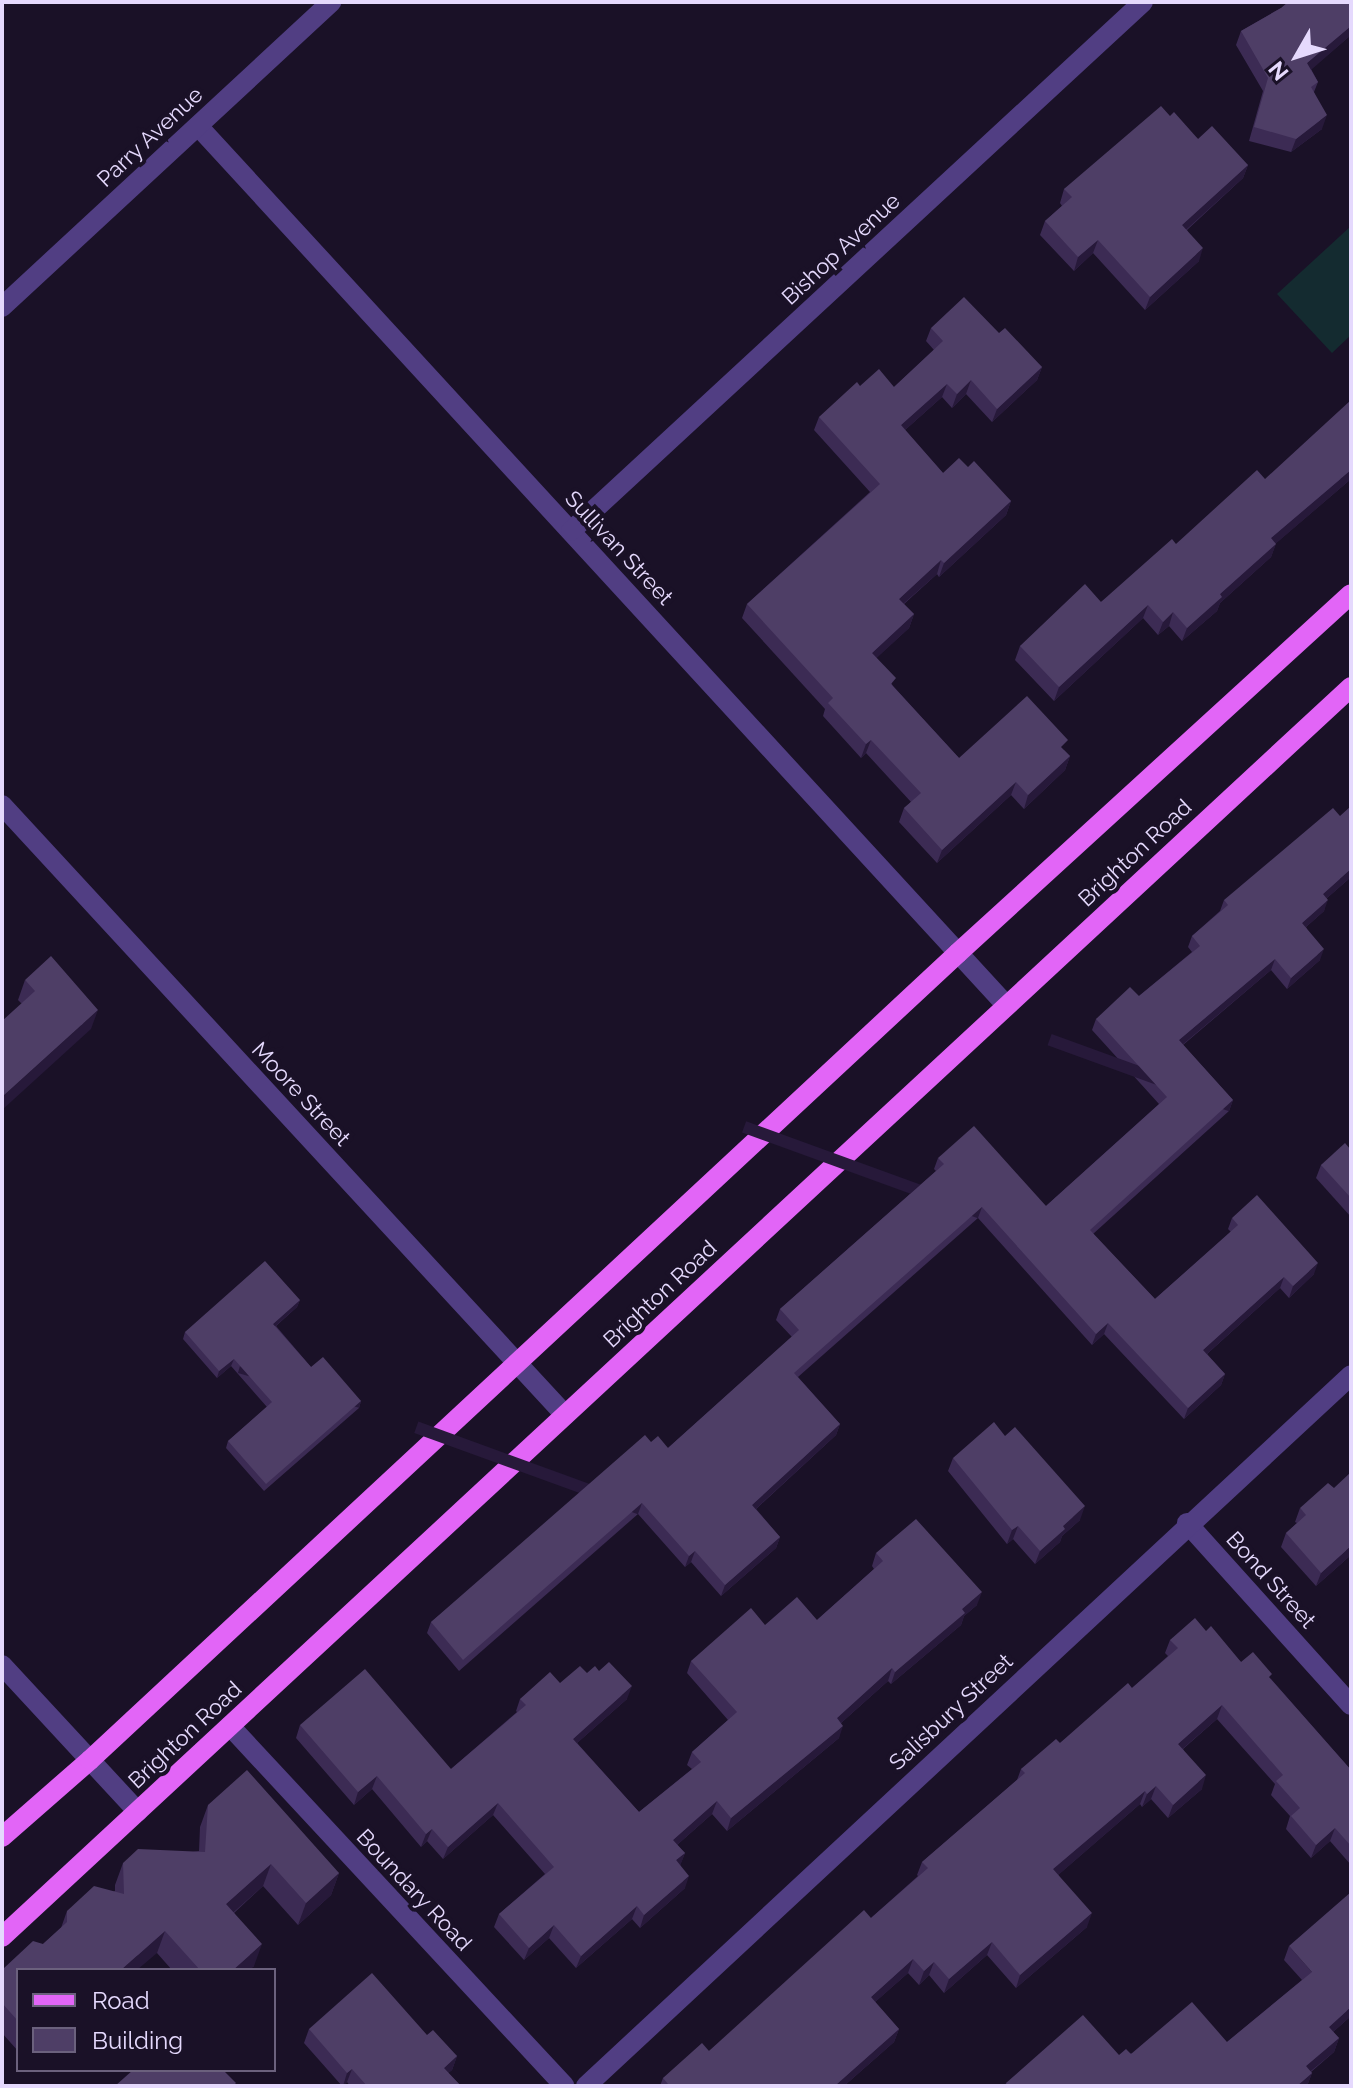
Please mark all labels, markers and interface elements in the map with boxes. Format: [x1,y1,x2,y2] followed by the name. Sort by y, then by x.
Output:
[1257,16,1337,96] north arrow
[1263,56,1294,86] text: N
[91,81,209,193] street label: Parry Avenue
[776,187,906,311] street label: Bishop Avenue
[560,486,678,610] street label: Sullivan Street
[1073,794,1197,912] street label: Brighton Road
[246,1037,356,1151] street label: Moore Street
[598,1235,722,1353] street label: Brighton Road
[1221,1526,1321,1634] street label: Bond Street
[884,1648,1018,1776] street label: Salisbury Street
[123,1676,247,1794] street label: Brighton Road
[351,1823,477,1957] street label: Boundary Road
[16,1968,276,2072] legend
[92,1986,150,2015] text: Road
[92,2026,183,2055] text: Building

